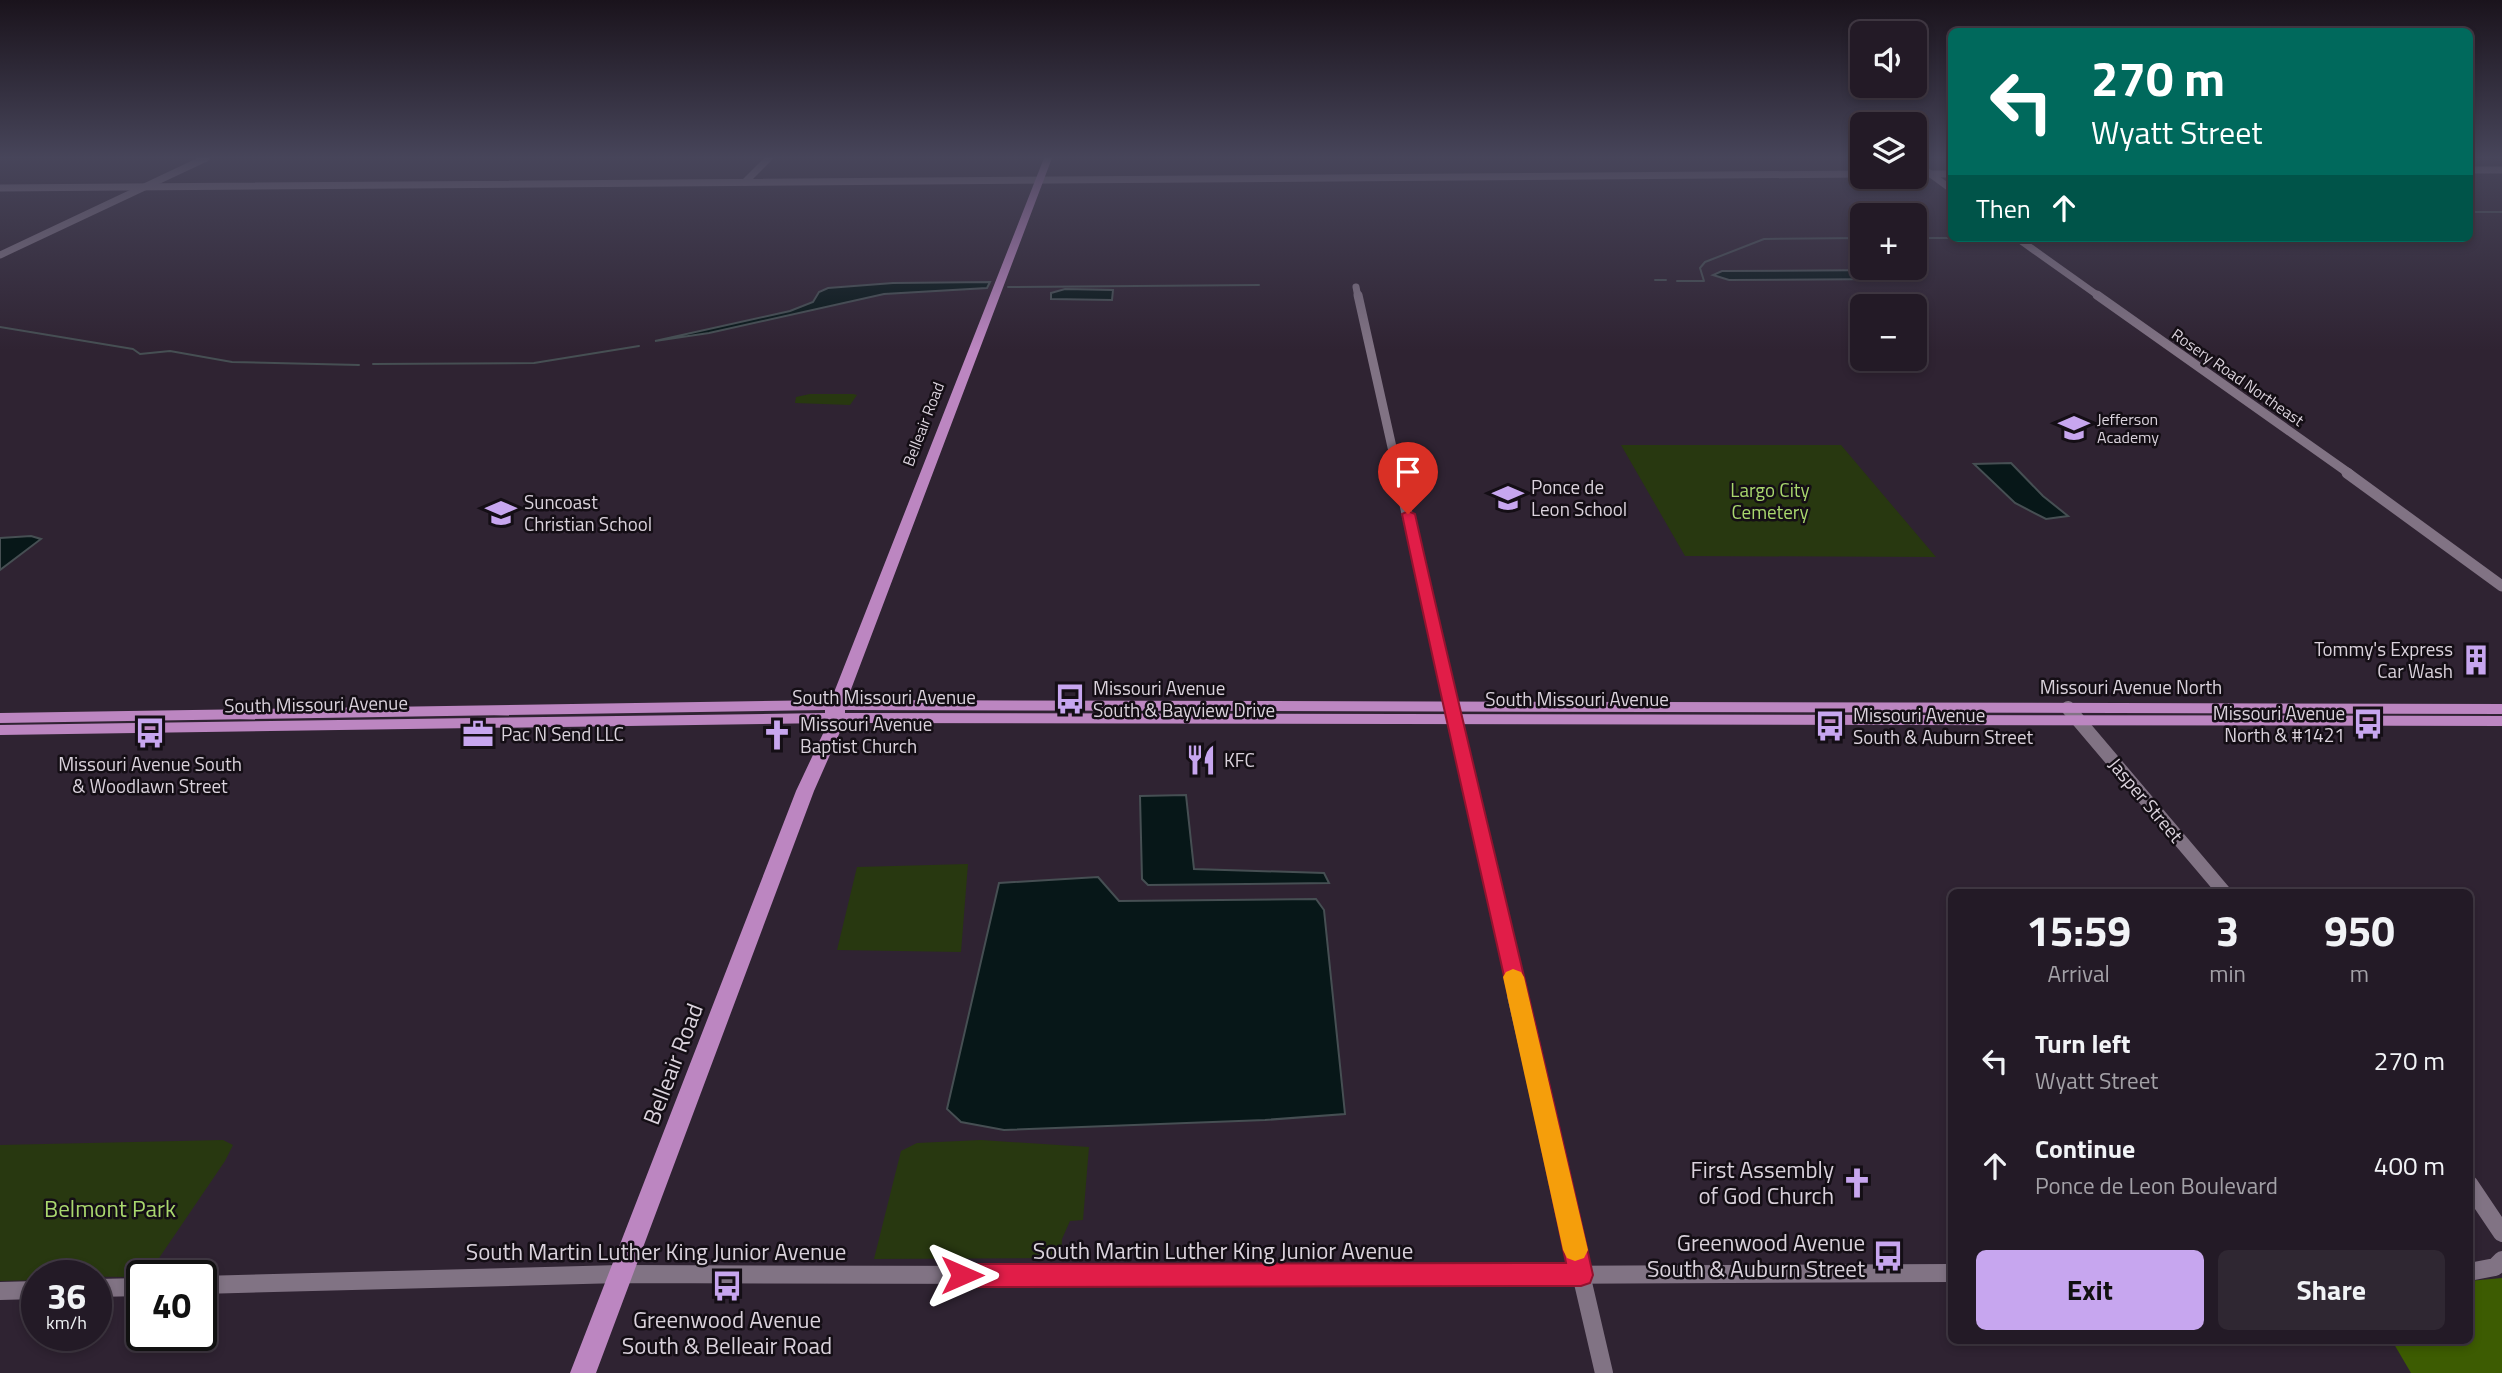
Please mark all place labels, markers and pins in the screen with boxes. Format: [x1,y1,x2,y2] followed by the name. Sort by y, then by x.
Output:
[2097,407,2159,449] place label: Jefferson Academy
[2057,411,2091,445] school or university icon: Jefferson Academy
[1378,442,1438,514] pin
[1531,472,1627,523] place label: Ponce de Leon School
[1491,481,1525,515] school or university icon: Ponce de Leon School
[524,487,652,538] place label: Suncoast Christian School
[484,496,518,530] school or university icon: Suncoast Christian School
[2314,634,2453,685] place label: Tommy's Express Car Wash
[2459,643,2493,677] building icon: Tommy's Express Car Wash
[1093,673,1275,724] place label: Missouri Avenue South & Bayview Drive
[1053,682,1087,716] bus stop icon: Missouri Avenue South & Bayview Drive
[2213,698,2345,749] place label: Missouri Avenue North & #1421
[1853,700,2033,751] place label: Missouri Avenue South & Auburn Street
[2351,707,2385,741] bus stop icon: Missouri Avenue North & #1421
[800,709,932,760] place label: Missouri Avenue Baptist Church
[1813,709,1847,743] bus stop icon: Missouri Avenue South & Auburn Street
[133,716,167,750] bus stop icon: Missouri Avenue South & Woodlawn Street
[461,717,495,751] office icon: Pac N Send LLC
[760,718,794,752] church icon: Missouri Avenue Baptist Church
[501,719,624,748] place label: Pac N Send LLC
[1184,743,1218,777] restaurant icon: KFC
[1224,745,1255,774] place label: KFC
[58,749,242,800] place label: Missouri Avenue South & Woodlawn Street
[1691,1152,1834,1213] place label: First Assembly of God Church
[1840,1166,1874,1200] church icon: First Assembly of God Church
[1647,1225,1865,1286] place label: Greenwood Avenue South & Auburn Street
[1871,1239,1905,1273] bus stop icon: Greenwood Avenue South & Auburn Street
[710,1269,744,1303] bus stop icon: Greenwood Avenue South & Belleair Road
[622,1302,832,1363] place label: Greenwood Avenue South & Belleair Road

